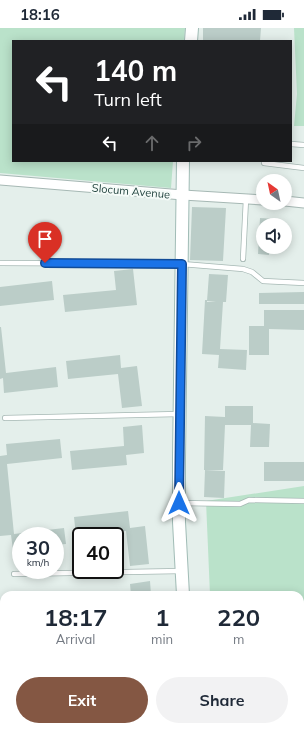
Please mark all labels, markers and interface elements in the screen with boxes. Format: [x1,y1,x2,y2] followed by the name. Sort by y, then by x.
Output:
[20,5,60,24] text: 18:16
[94,53,177,88] text: 140 m
[28,56,80,108] icon: left
[94,88,162,111] text: Turn left
[99,132,121,154] icon: left
[141,132,163,154] icon: ahead
[183,132,205,154] icon: right
[256,174,292,210] north arrow
[256,174,292,254] map controls
[91,181,171,201] street label: Slocum Avenue
[256,218,292,254] button: sound
[28,222,62,263] pin
[34,228,56,250] icon: arrive
[158,482,200,524] position arrow
[72,527,124,579] speed limit sign: 40
[26,535,50,560] text: 30
[27,556,49,569] text: km/h
[44,602,107,632] text: 18:17
[155,602,169,632] text: 1
[217,602,260,632] text: 220
[56,631,95,647] text: Arrival
[151,631,173,647] text: min
[233,631,244,647] text: m
[16,677,148,723] button: Exit
[156,677,288,723] button: Share

